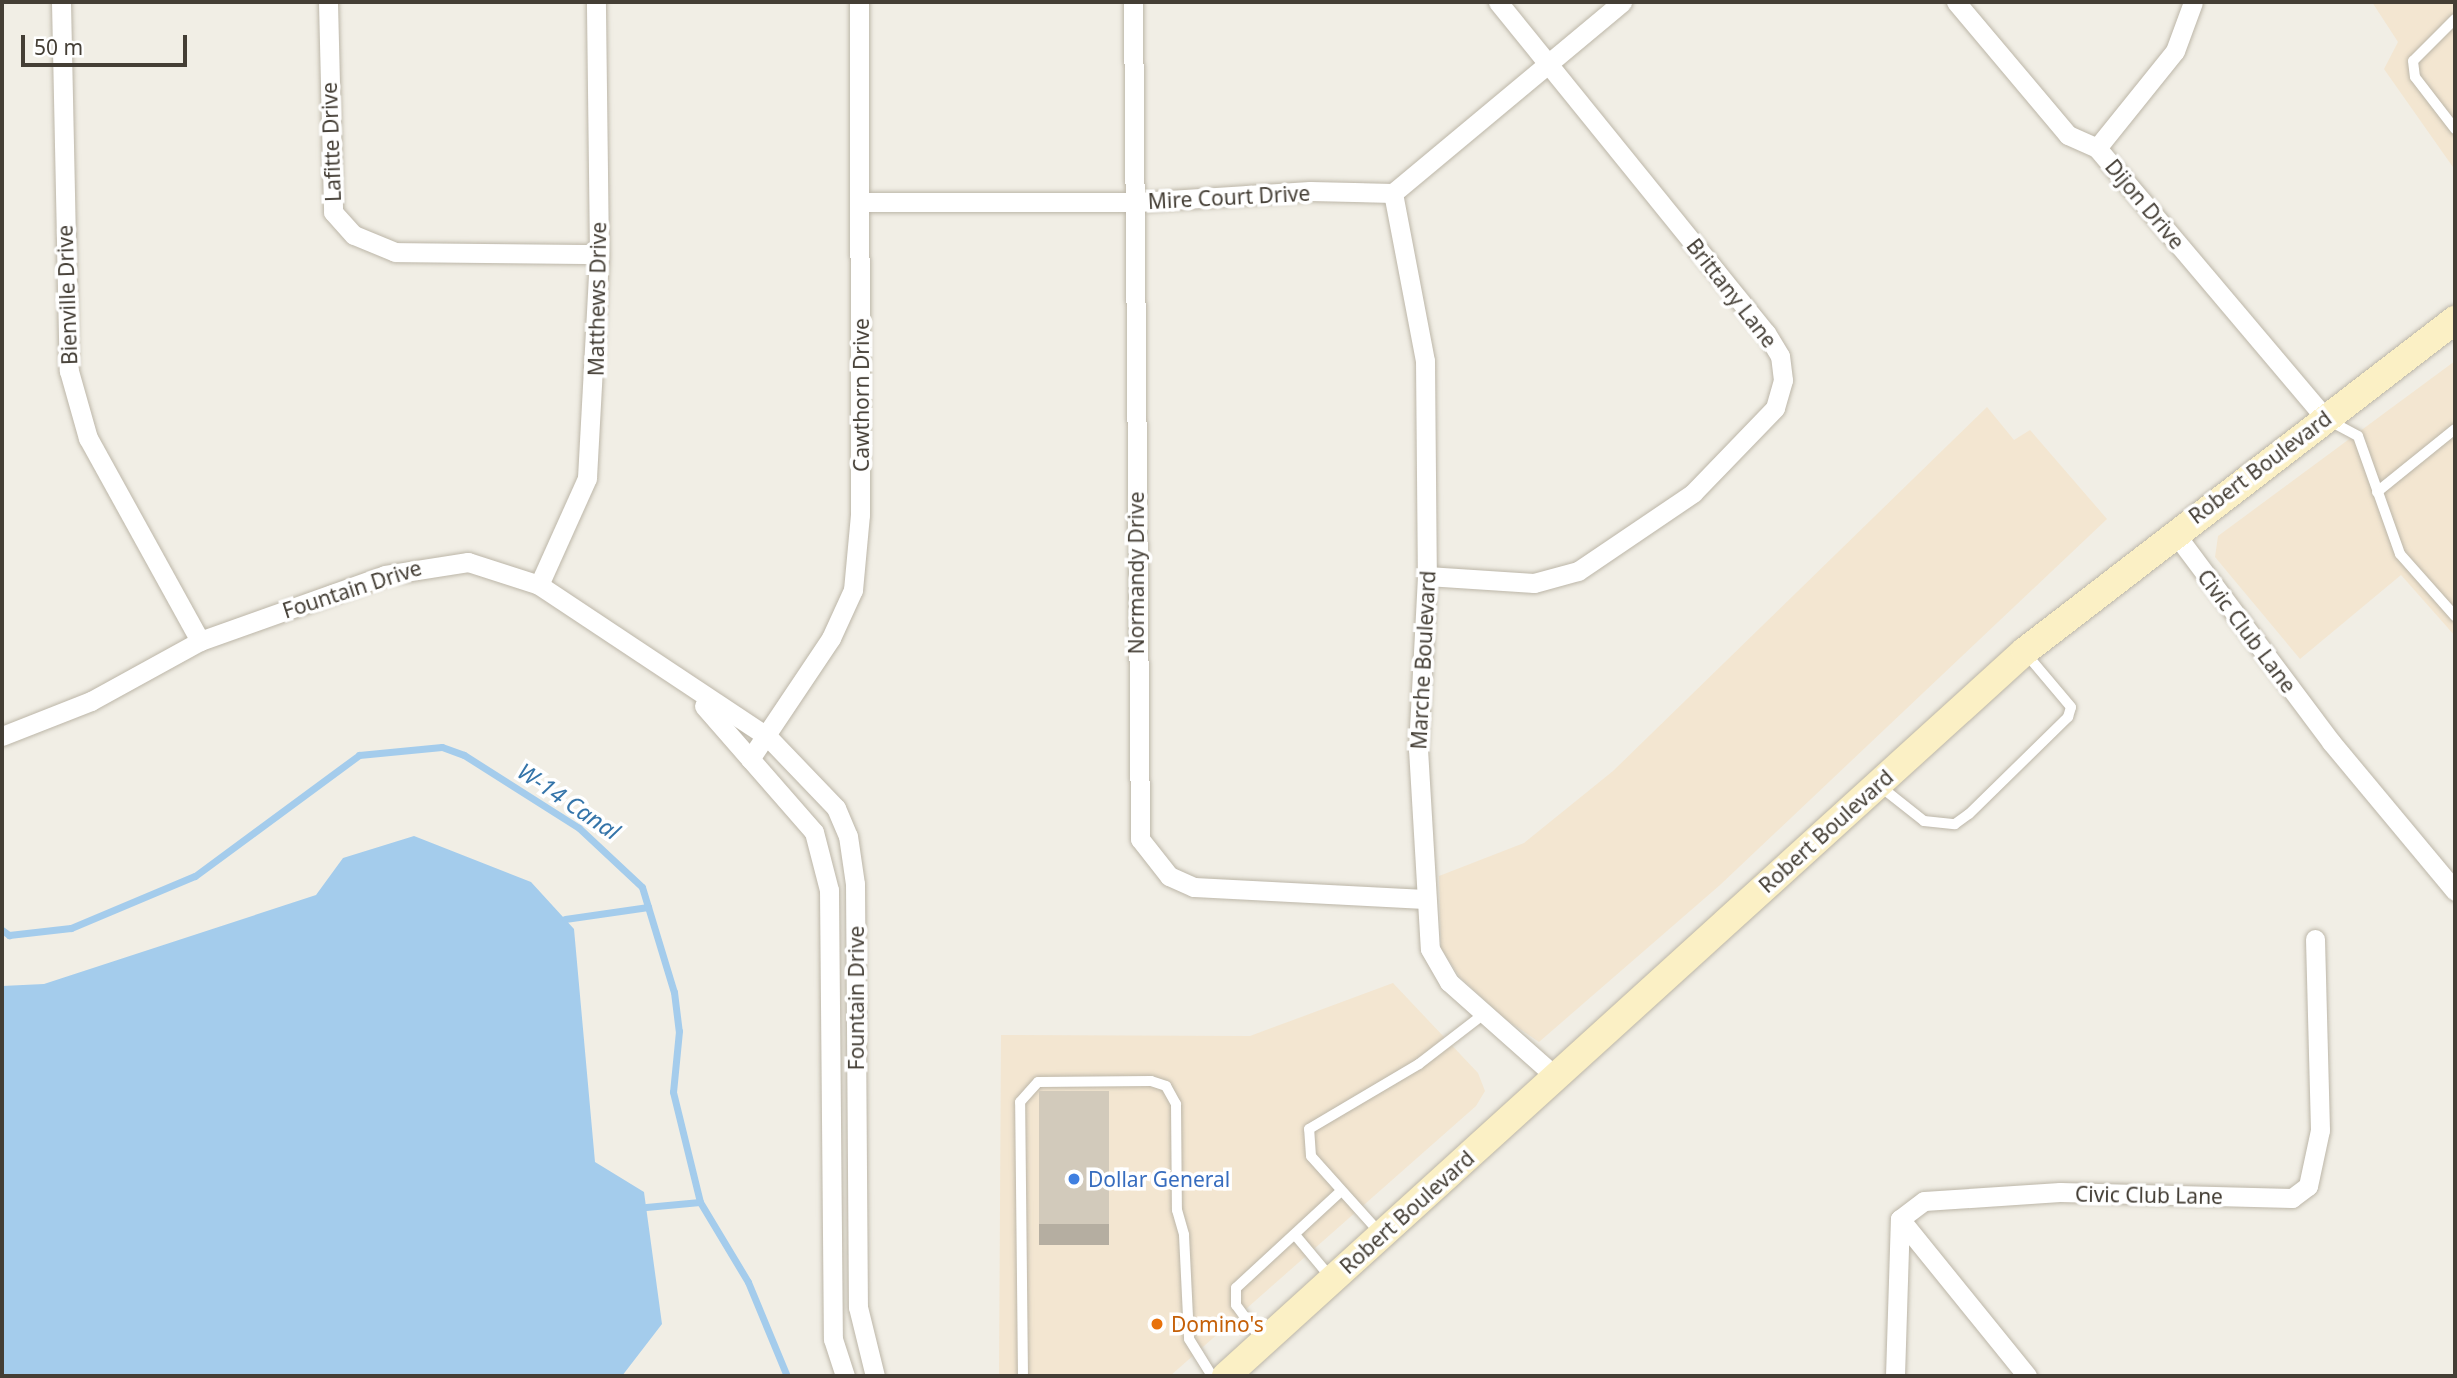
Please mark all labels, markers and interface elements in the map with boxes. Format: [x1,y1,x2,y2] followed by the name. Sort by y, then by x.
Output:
[24,21,191,65] scale bar
[34,33,83,61] text: 50 m
[316,82,346,202] street label: Lafitte Drive
[2100,154,2190,254] street label: Dijon Drive
[1147,180,1311,214] street label: Mire Court Drive
[583,222,611,376] street label: Matthews Drive
[52,225,82,365] street label: Bienville Drive
[1682,233,1782,353] street label: Brittany Lane
[848,318,874,472] street label: Cawthorn Drive
[2184,405,2336,529] street label: Robert Boulevard
[1123,492,1149,654] street label: Normandy Drive
[279,555,425,623] street label: Fountain Drive
[2192,564,2302,698] street label: Civic Club Lane
[1406,570,1440,750] street label: Marche Boulevard
[513,757,625,845] water label: W-14 Canal
[1754,764,1898,898] street label: Robert Boulevard
[843,926,869,1070] street label: Fountain Drive
[1335,1145,1479,1279] street label: Robert Boulevard
[1088,1166,1230,1192] place label: Dollar General
[1066,1171,1082,1187] marker: Dollar General
[2075,1181,2223,1209] street label: Civic Club Lane
[1171,1311,1264,1337] place label: Domino's
[1149,1316,1165,1332] marker: Domino's

